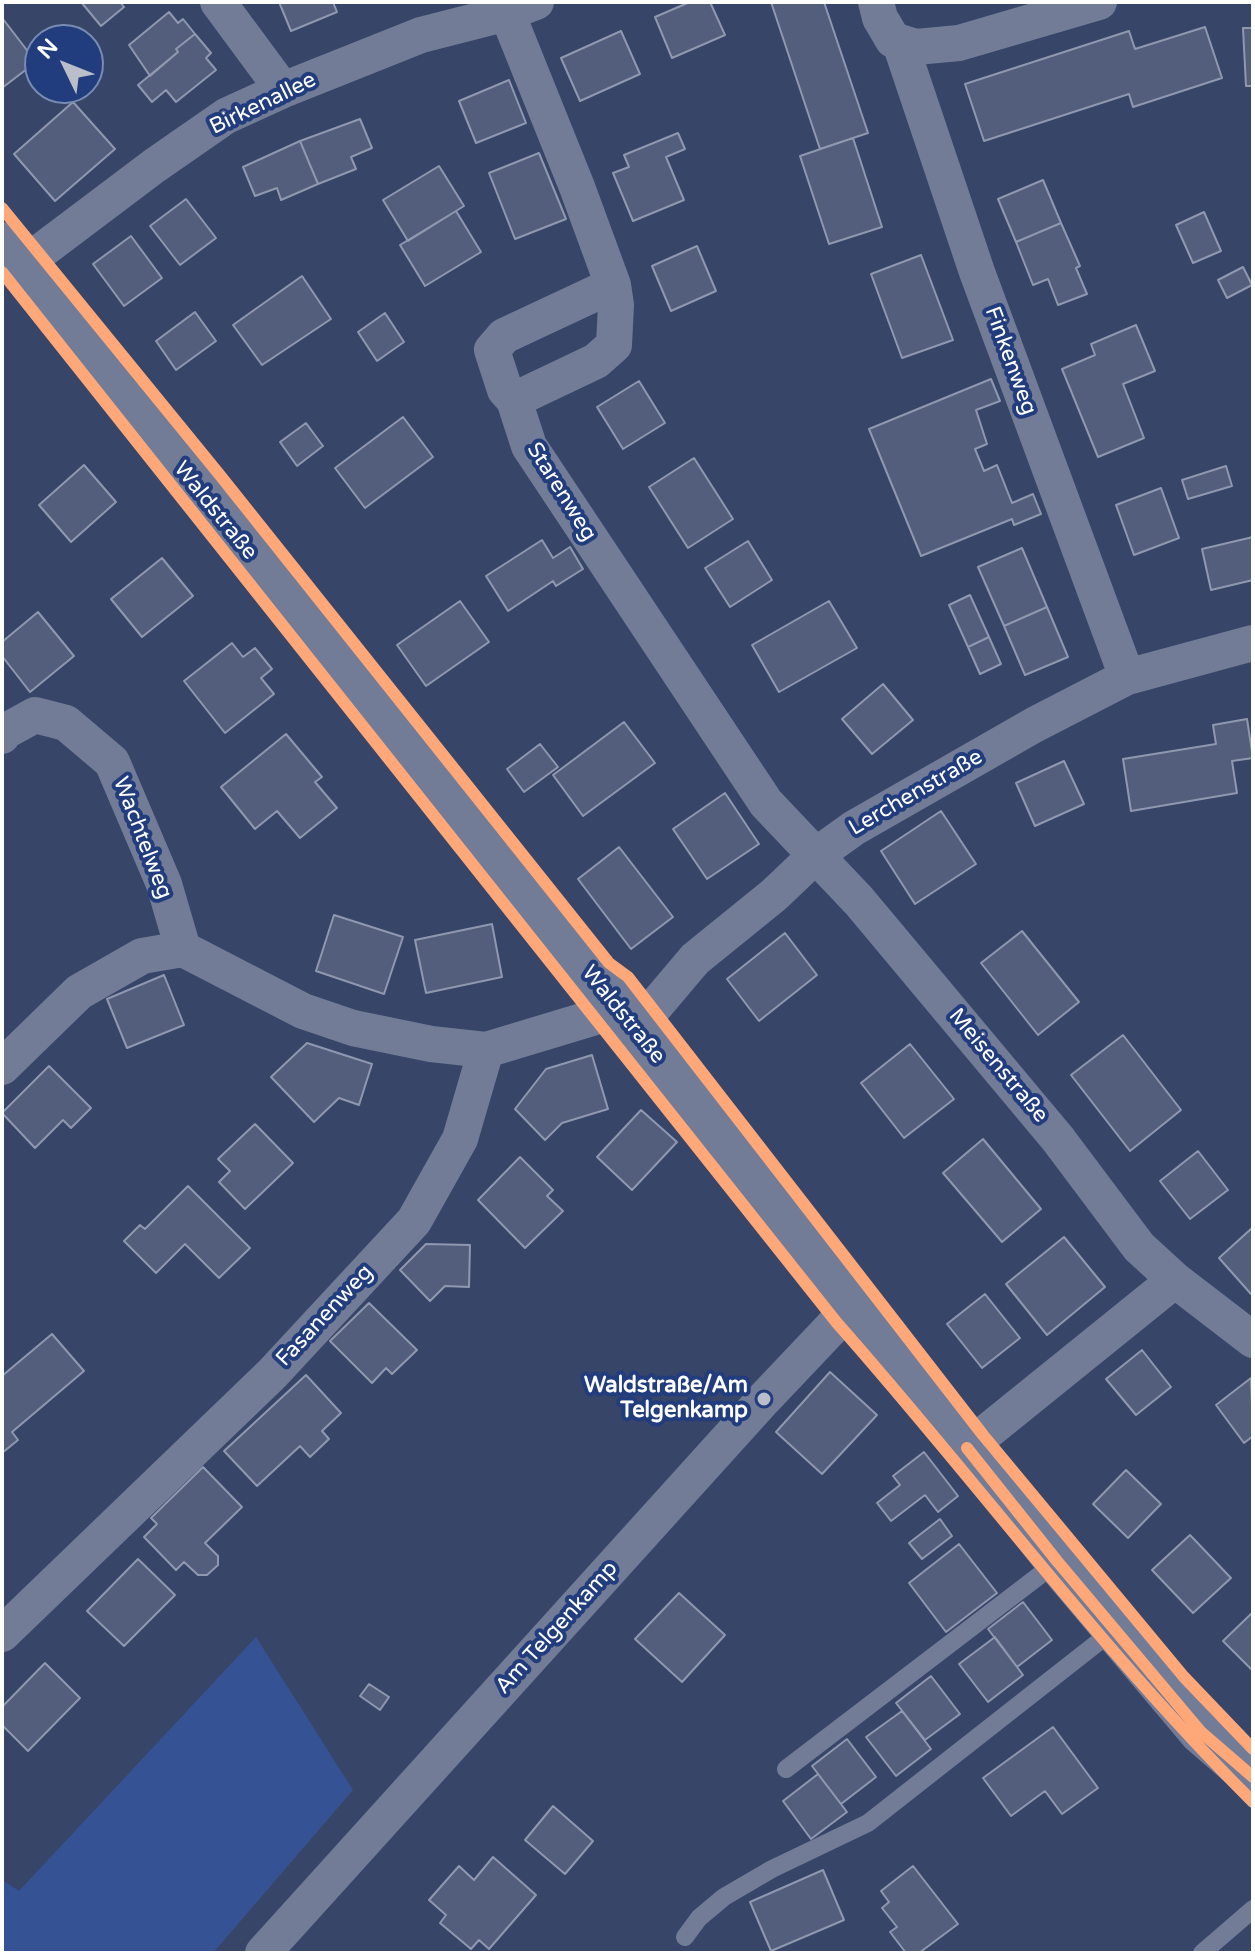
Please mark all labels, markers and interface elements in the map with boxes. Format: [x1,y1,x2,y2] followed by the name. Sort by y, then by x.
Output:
[24,24,104,104] north arrow
[32,34,63,64] text: N
[206,67,320,141] street label: Birkenallee
[978,303,1042,419] street label: Finkenweg
[520,438,602,546] street label: Starenweg
[167,457,263,565] street label: Waldstraße
[845,744,987,842] street label: Lerchenstraße
[107,773,177,903] street label: Wachtelweg
[575,961,671,1069] street label: Waldstraße
[943,1004,1053,1128] street label: Meisenstraße
[271,1260,379,1372] street label: Fasanenweg
[584,1373,748,1424] place label: Waldstraße/Am Telgenkamp
[755,1390,773,1408] marker: Waldstraße/Am Telgenkamp
[490,1556,624,1700] street label: Am Telgenkamp

